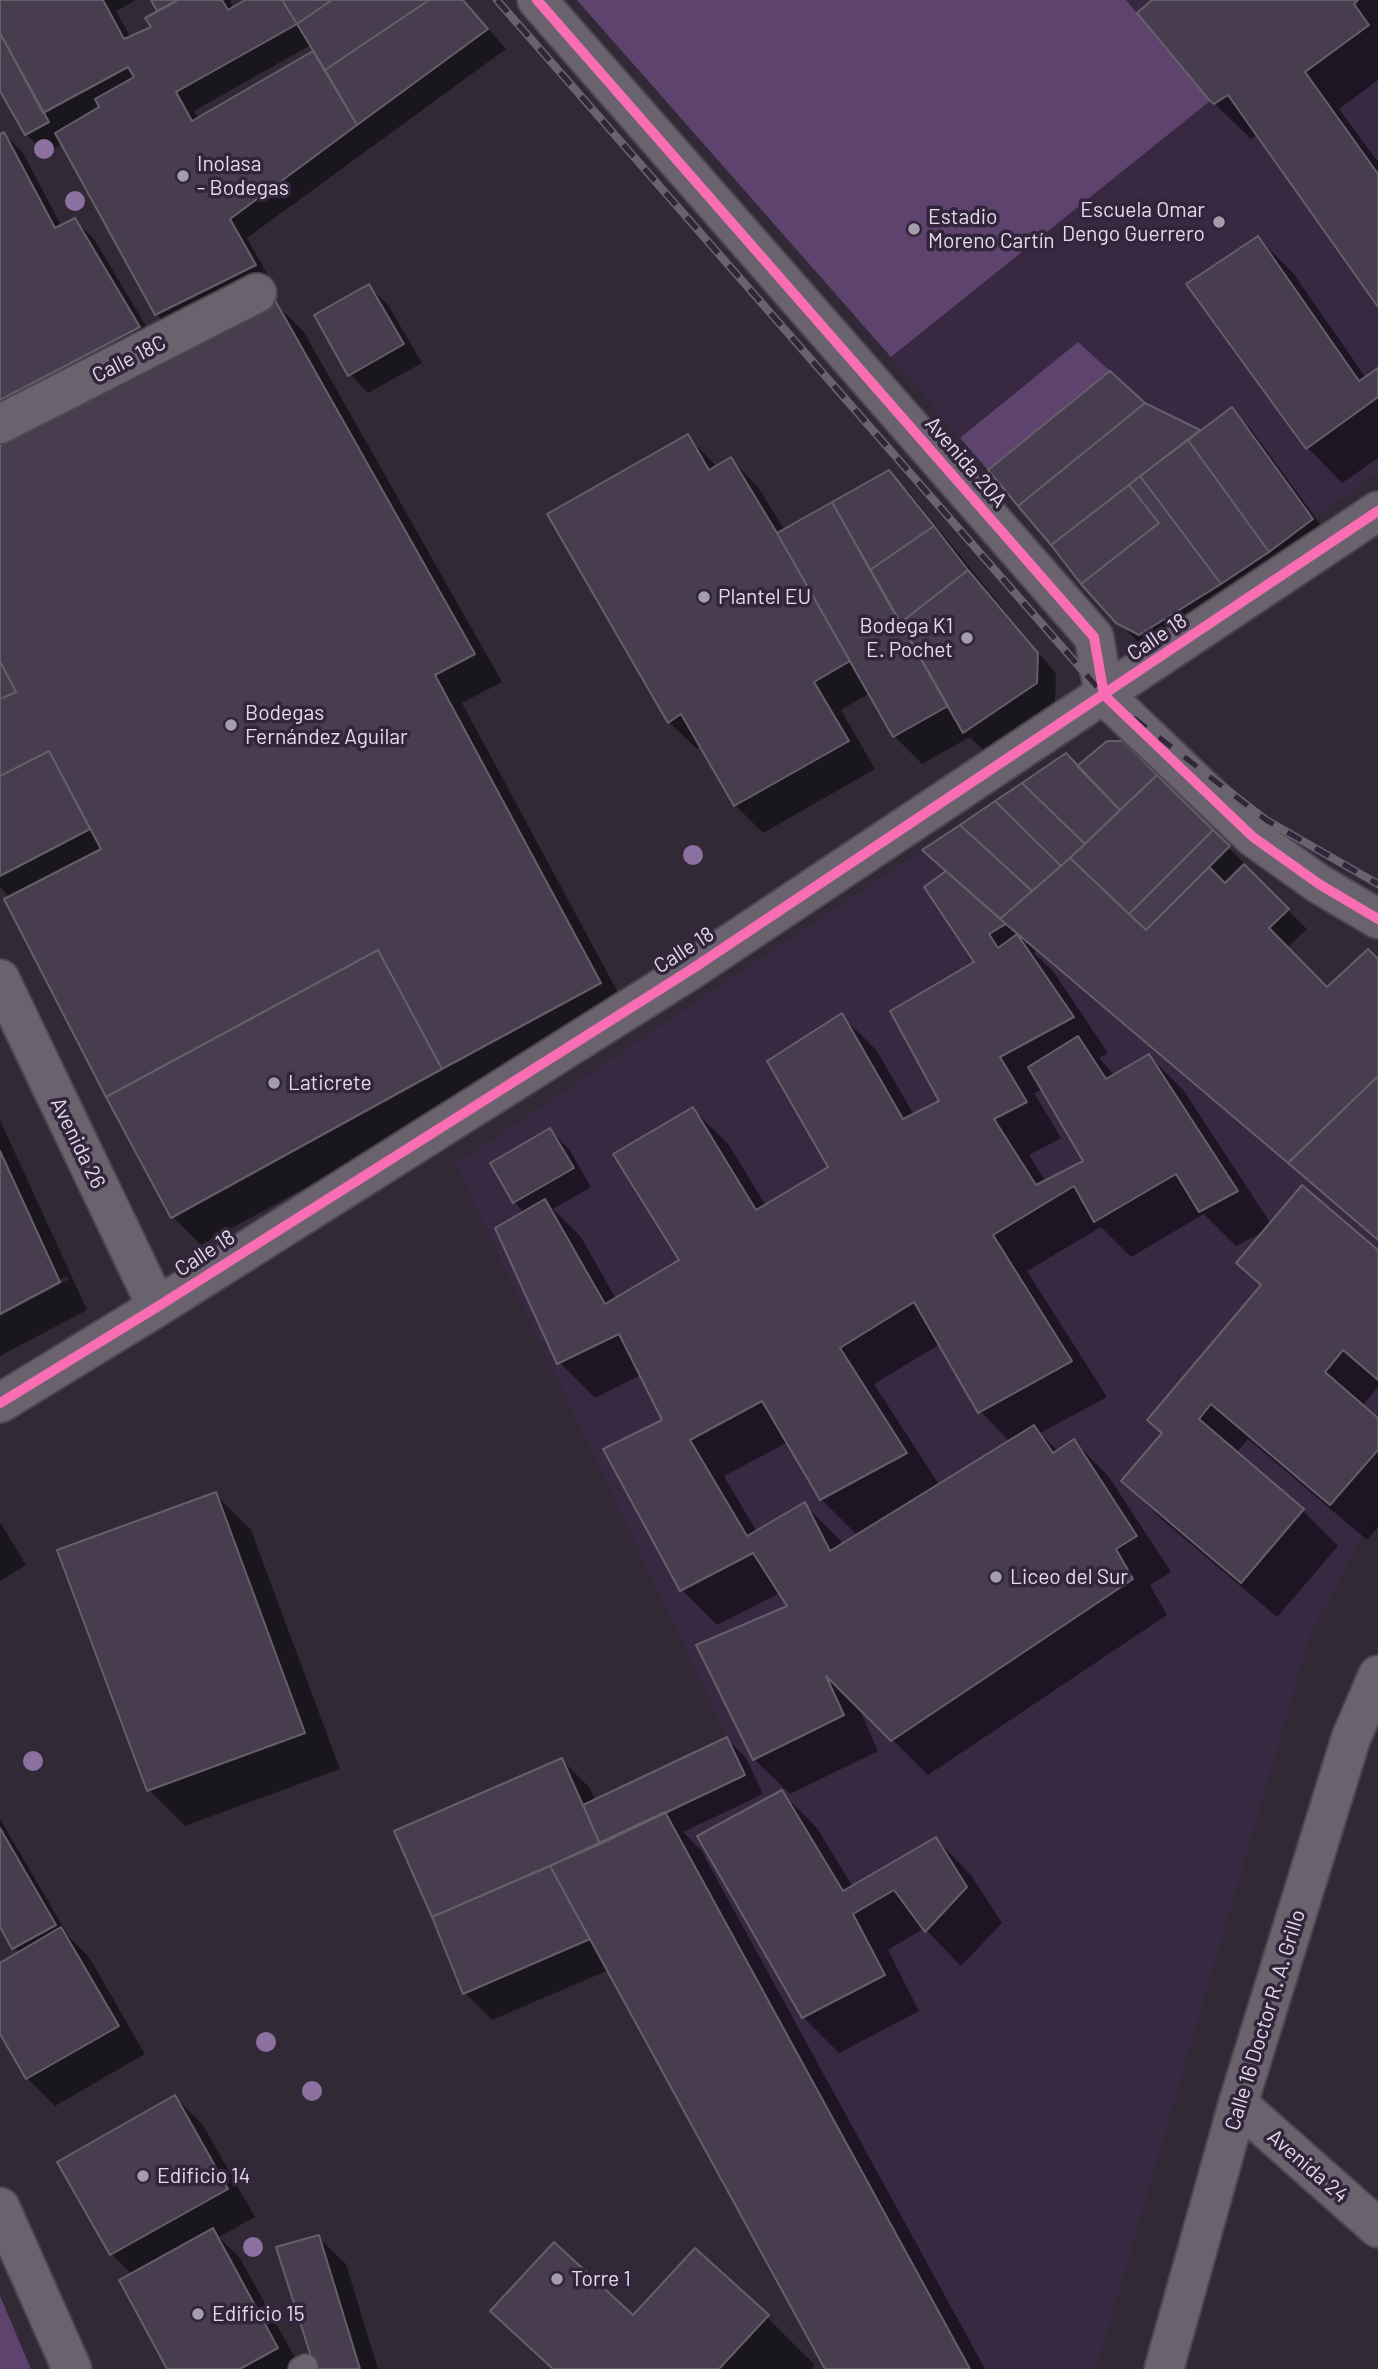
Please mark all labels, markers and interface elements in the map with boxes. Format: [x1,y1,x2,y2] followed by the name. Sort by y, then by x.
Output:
[197,151,289,201] place label: Inolasa - Bodegas
[175,168,191,184] marker: Inolasa - Bodegas
[1062,197,1205,247] place label: Escuela Omar Dengo Guerrero
[928,204,1055,254] place label: Estadio Moreno Cartín
[1211,214,1227,230] marker: Escuela Omar Dengo Guerrero
[906,221,922,237] marker: Estadio Moreno Cartín
[88,330,170,388] street label: Calle 18C
[920,412,1012,512] street label: Avenida 20A
[718,584,811,610] place label: Plantel EU
[696,589,712,605] marker: Plantel EU
[1122,608,1192,666] street label: Calle 18
[859,613,953,663] place label: Bodega K1 E. Pochet
[959,630,975,646] marker: Bodega K1 E. Pochet
[245,700,408,750] place label: Bodegas Fernández Aguilar
[223,717,239,733] marker: Bodegas Fernández Aguilar
[649,921,719,979] street label: Calle 18
[288,1070,372,1096] place label: Laticrete
[266,1075,282,1091] marker: Laticrete
[45,1093,111,1193] street label: Avenida 26
[170,1224,240,1282] street label: Calle 18
[1010,1564,1128,1590] place label: Liceo del Sur
[988,1569,1004,1585] marker: Liceo del Sur
[1219,1907,1311,2133] street label: Calle 16 Doctor R. A. Grillo
[1262,2124,1354,2208] street label: Avenida 24
[157,2163,250,2189] place label: Edificio 14
[135,2168,151,2184] marker: Edificio 14
[571,2266,631,2292] place label: Torre 1
[549,2271,565,2287] marker: Torre 1
[212,2301,304,2327] place label: Edificio 15
[190,2306,206,2322] marker: Edificio 15

